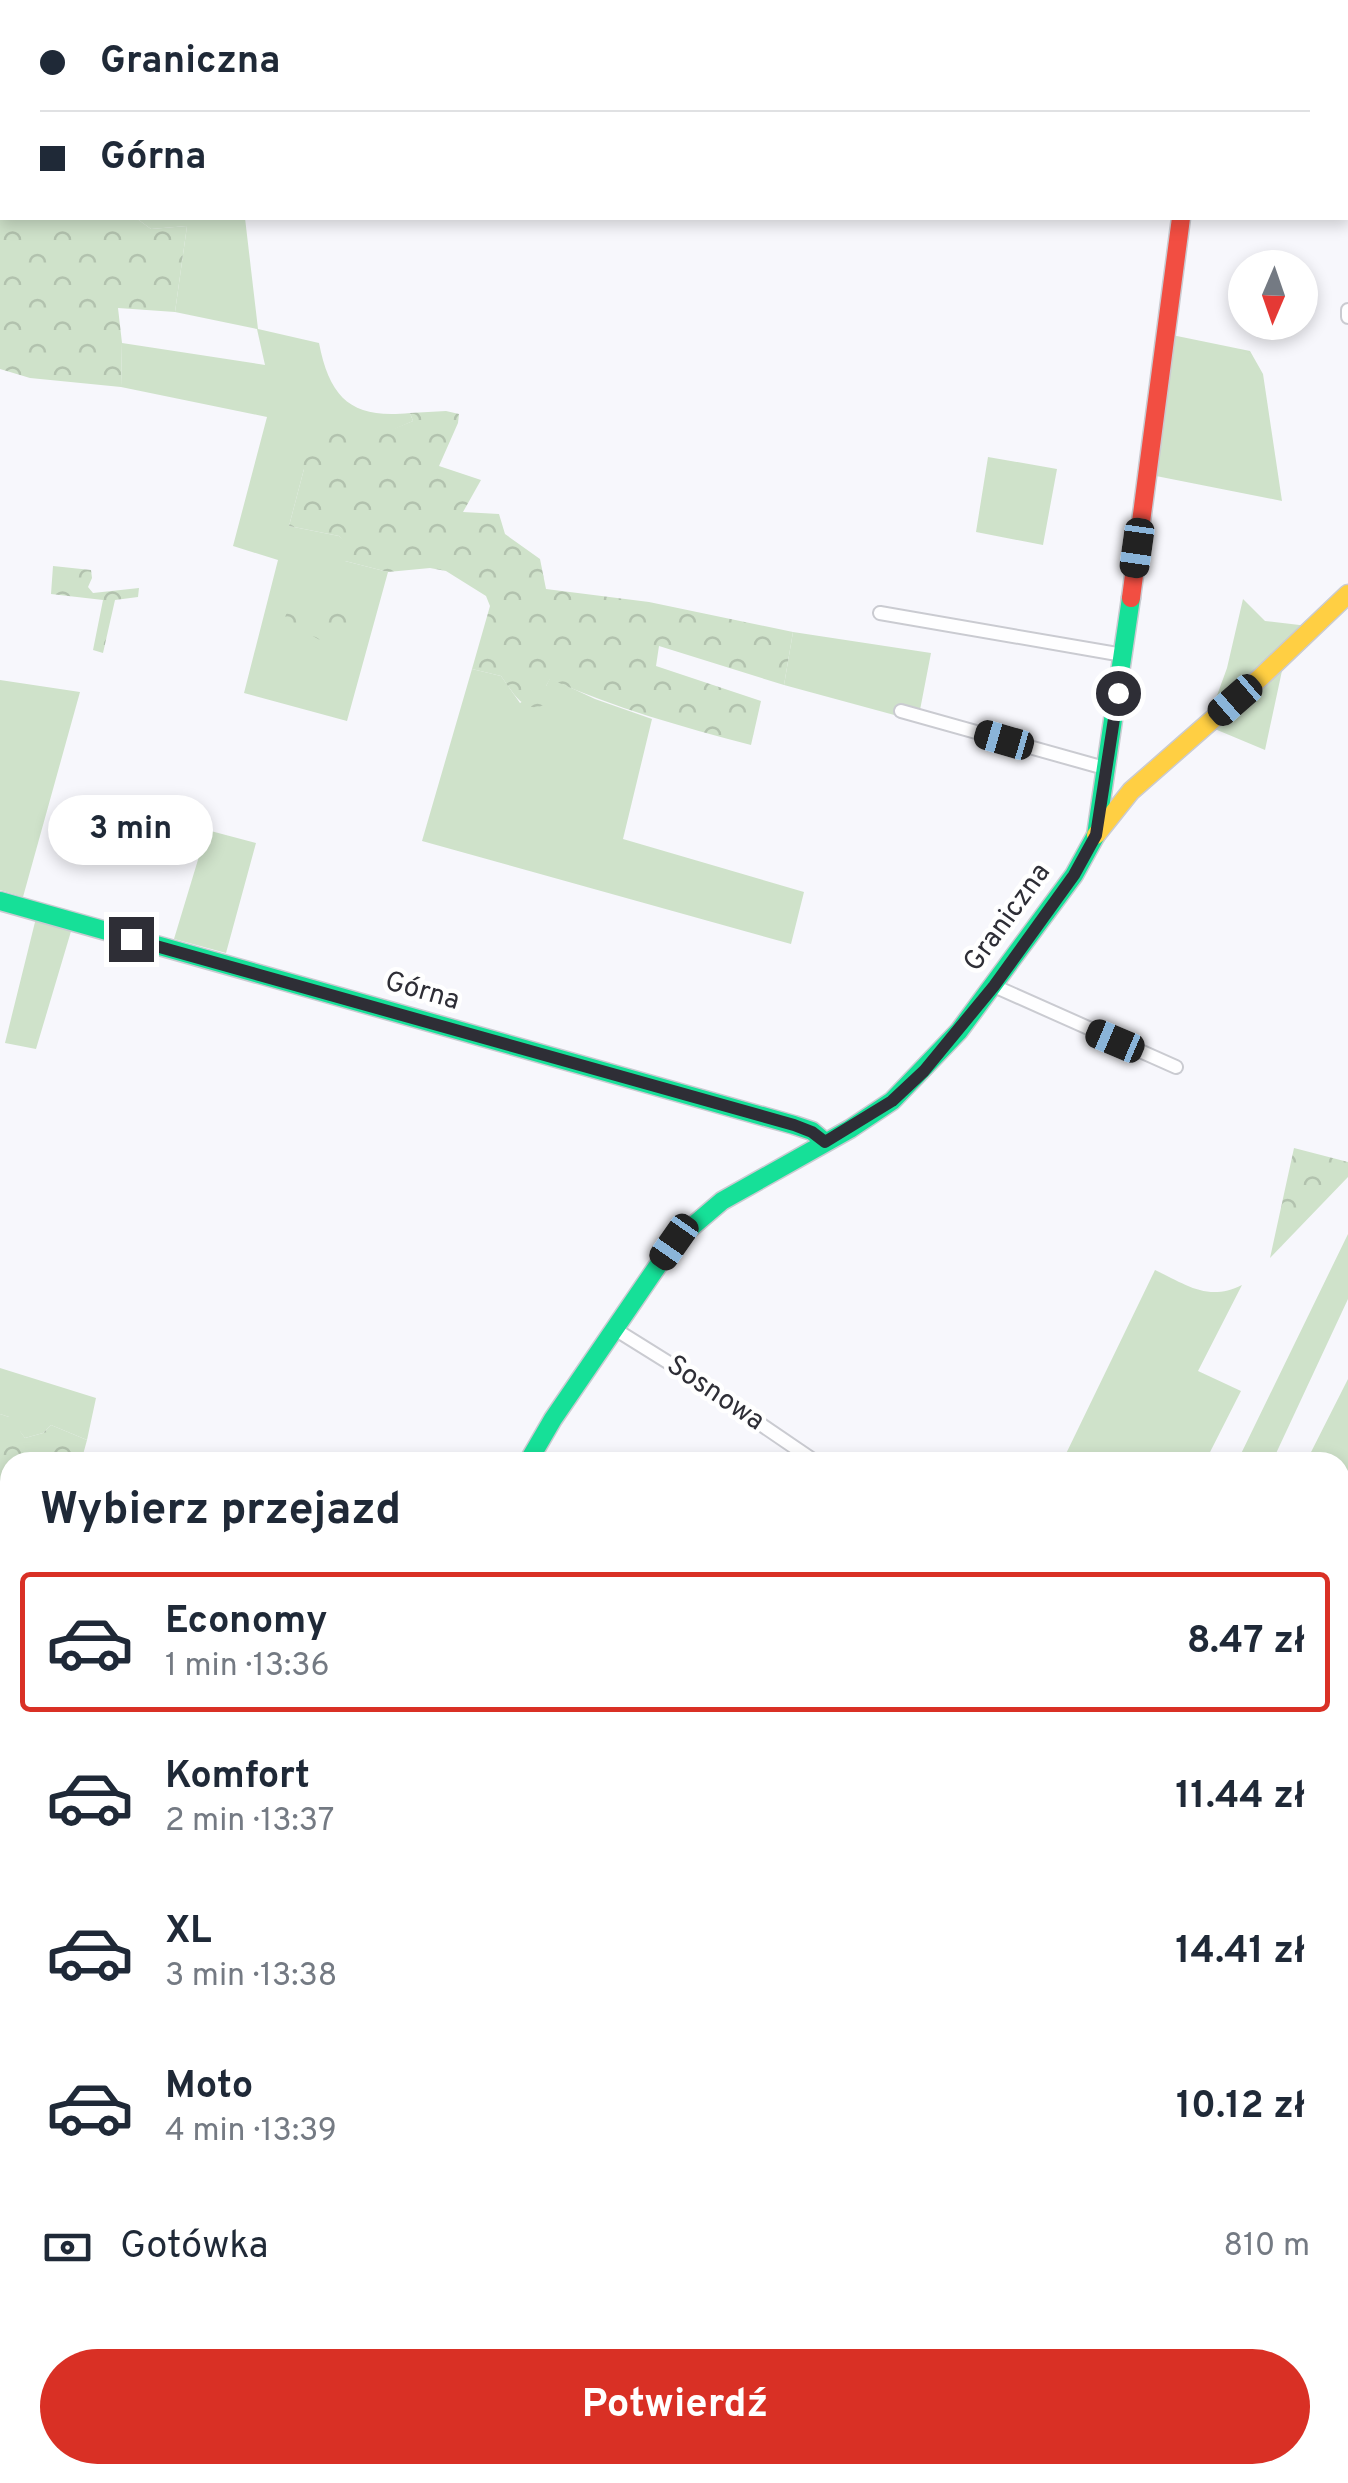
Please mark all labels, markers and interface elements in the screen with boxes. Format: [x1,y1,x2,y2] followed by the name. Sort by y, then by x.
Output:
[100,38,281,87] text: Graniczna
[100,134,206,183] text: Górna
[1228,250,1318,340] north arrow
[1228,250,1318,340] map controls
[1118,516,1156,580] car
[1203,669,1267,731] car
[1096,671,1141,716] route start
[971,717,1037,763] car
[48,794,214,864] callout: 3 min
[89,810,172,850] text: 3 min
[956,856,1060,980] street label: Graniczna
[109,917,154,962] route end
[380,964,464,1020] street label: Górna
[1082,1015,1148,1067] car
[645,1209,703,1275] car
[659,1348,771,1440] street label: Sosnowa
[40,1483,401,1540] text: Wybierz przejazd
[45,1597,135,1687] icon: car
[165,1598,327,1647] text: Economy
[1187,1618,1305,1667] text: 8.47 zł
[165,1647,330,1687] text: 1 min · 13:36
[45,1752,135,1842] icon: car
[165,1753,310,1802] text: Komfort
[1175,1773,1305,1822] text: 11.44 zł
[165,1802,334,1842] text: 2 min · 13:37
[45,1907,135,1997] icon: car
[165,1908,212,1957] text: XL
[1175,1928,1305,1977] text: 14.41 zł
[165,1957,337,1997] text: 3 min · 13:38
[45,2062,135,2152] icon: car
[165,2063,253,2112] text: Moto
[1176,2083,1305,2132] text: 10.12 zł
[165,2112,337,2152] text: 4 min · 13:39
[40,2220,95,2275] icon: cash
[120,2223,269,2272] text: Gotówka
[1223,2227,1310,2267] text: 810 m
[40,2349,1310,2464] button: Potwierdź

